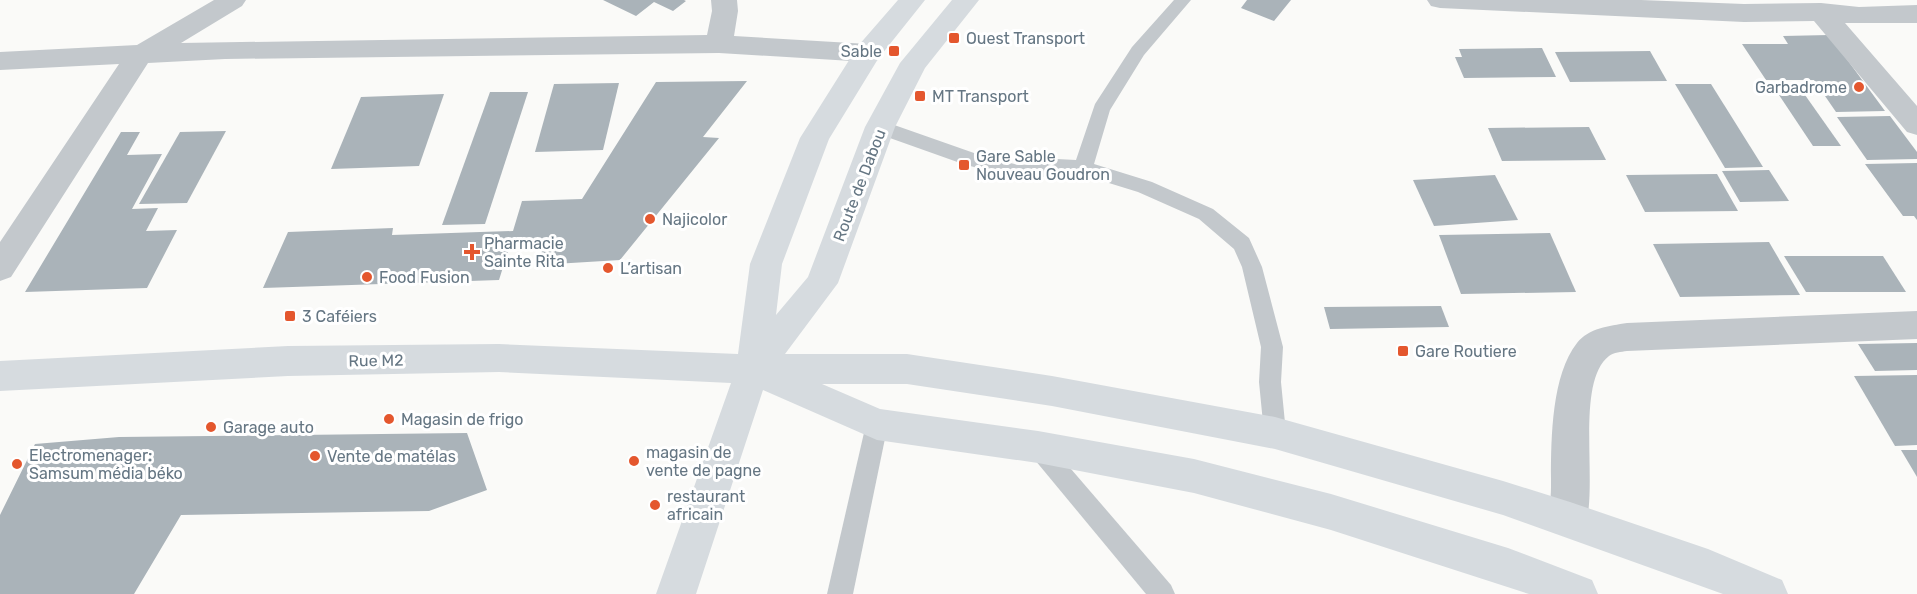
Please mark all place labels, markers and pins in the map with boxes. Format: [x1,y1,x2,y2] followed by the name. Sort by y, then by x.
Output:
[966,29,1085,48] place label: Ouest Transport
[947,31,961,45] marker: Ouest Transport
[841,42,882,61] place label: Sable
[887,44,901,58] marker: Sable
[1755,78,1847,97] place label: Garbadrome
[1852,80,1866,94] marker: Garbadrome
[932,87,1029,106] place label: MT Transport
[913,89,927,103] marker: MT Transport
[976,147,1110,184] place label: Gare Sable Nouveau Goudron
[957,158,971,172] marker: Gare Sable Nouveau Goudron
[662,210,727,229] place label: Najicolor
[643,212,657,226] marker: Najicolor
[484,234,565,271] place label: Pharmacie Sainte Rita
[465,245,479,259] marker: Pharmacie Sainte Rita
[620,259,682,278] place label: L’artisan
[601,261,615,275] marker: L’artisan
[379,268,470,287] place label: Food Fusion
[360,270,374,284] marker: Food Fusion
[302,307,377,326] place label: 3 Caféiers
[283,309,297,323] marker: 3 Caféiers
[1415,342,1517,361] place label: Gare Routiere
[1396,344,1410,358] marker: Gare Routiere
[401,410,524,429] place label: Magasin de frigo
[382,412,396,426] marker: Magasin de frigo
[223,418,314,437] place label: Garage auto
[204,420,218,434] marker: Garage auto
[646,443,761,480] place label: magasin de vente de pagne
[29,446,183,483] place label: Electromenager: Samsum média béko
[327,447,456,466] place label: Vente de matélas
[308,449,322,463] marker: Vente de matélas
[627,454,641,468] marker: magasin de vente de pagne
[10,457,24,471] marker: Electromenager: Samsum média béko
[667,487,745,524] place label: restaurant africain
[648,498,662,512] marker: restaurant africain

